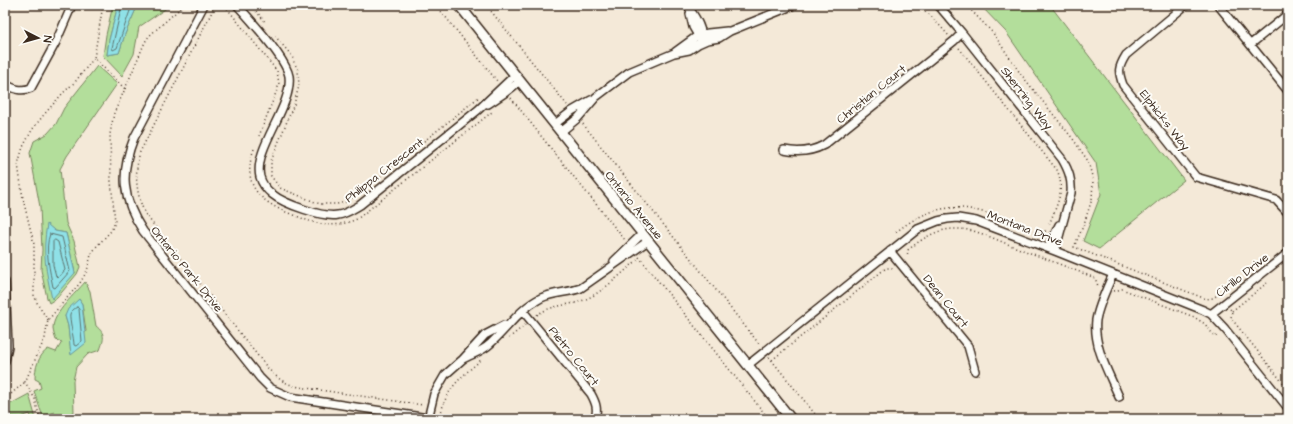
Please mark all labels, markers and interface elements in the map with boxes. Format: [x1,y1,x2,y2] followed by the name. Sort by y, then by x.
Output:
[18,18,58,58] north arrow
[40,35,55,43] text: N
[833,61,910,128] street label: Christian Court
[996,63,1057,134] street label: Sherring Way
[1135,86,1194,155] street label: Elphicks Way
[341,134,427,207] street label: Philippa Crescent
[601,167,667,244] street label: Ontario Avenue
[985,206,1065,251] street label: Montana Drive
[146,223,227,316] street label: Ontario Park Drive
[1212,249,1273,301] street label: Cirillo Drive
[919,271,972,332] street label: Dean Court
[544,323,603,390] street label: Pietro Court

